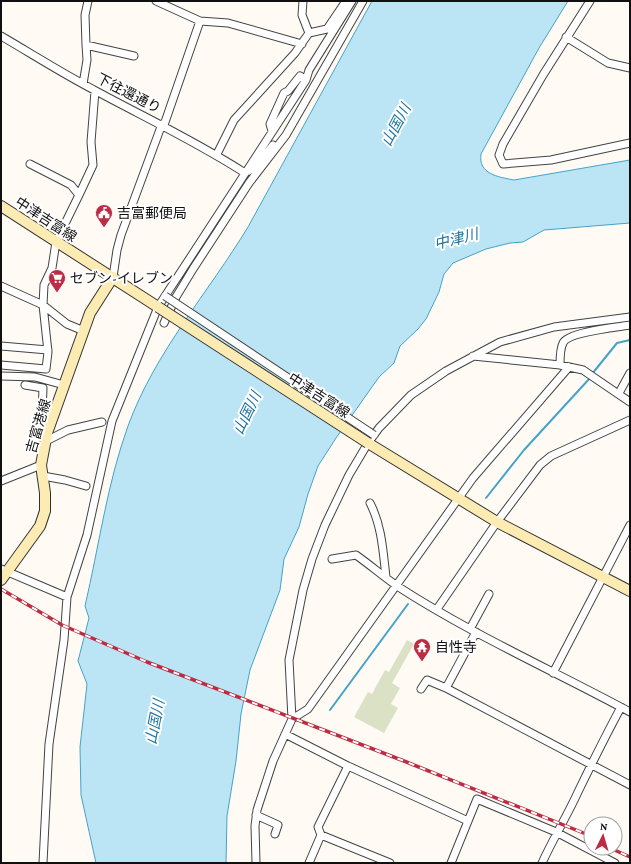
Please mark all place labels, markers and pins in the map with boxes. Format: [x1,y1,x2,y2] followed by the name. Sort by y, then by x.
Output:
[94,203,114,228] public building icon: 吉富郵便局
[117,205,187,221] place label: 吉富郵便局
[47,268,67,293] supermarket icon: セブン-イレブン
[70,270,173,286] place label: セブン-イレブン
[412,637,432,662] temple icon: 自性寺
[435,639,477,655] place label: 自性寺

